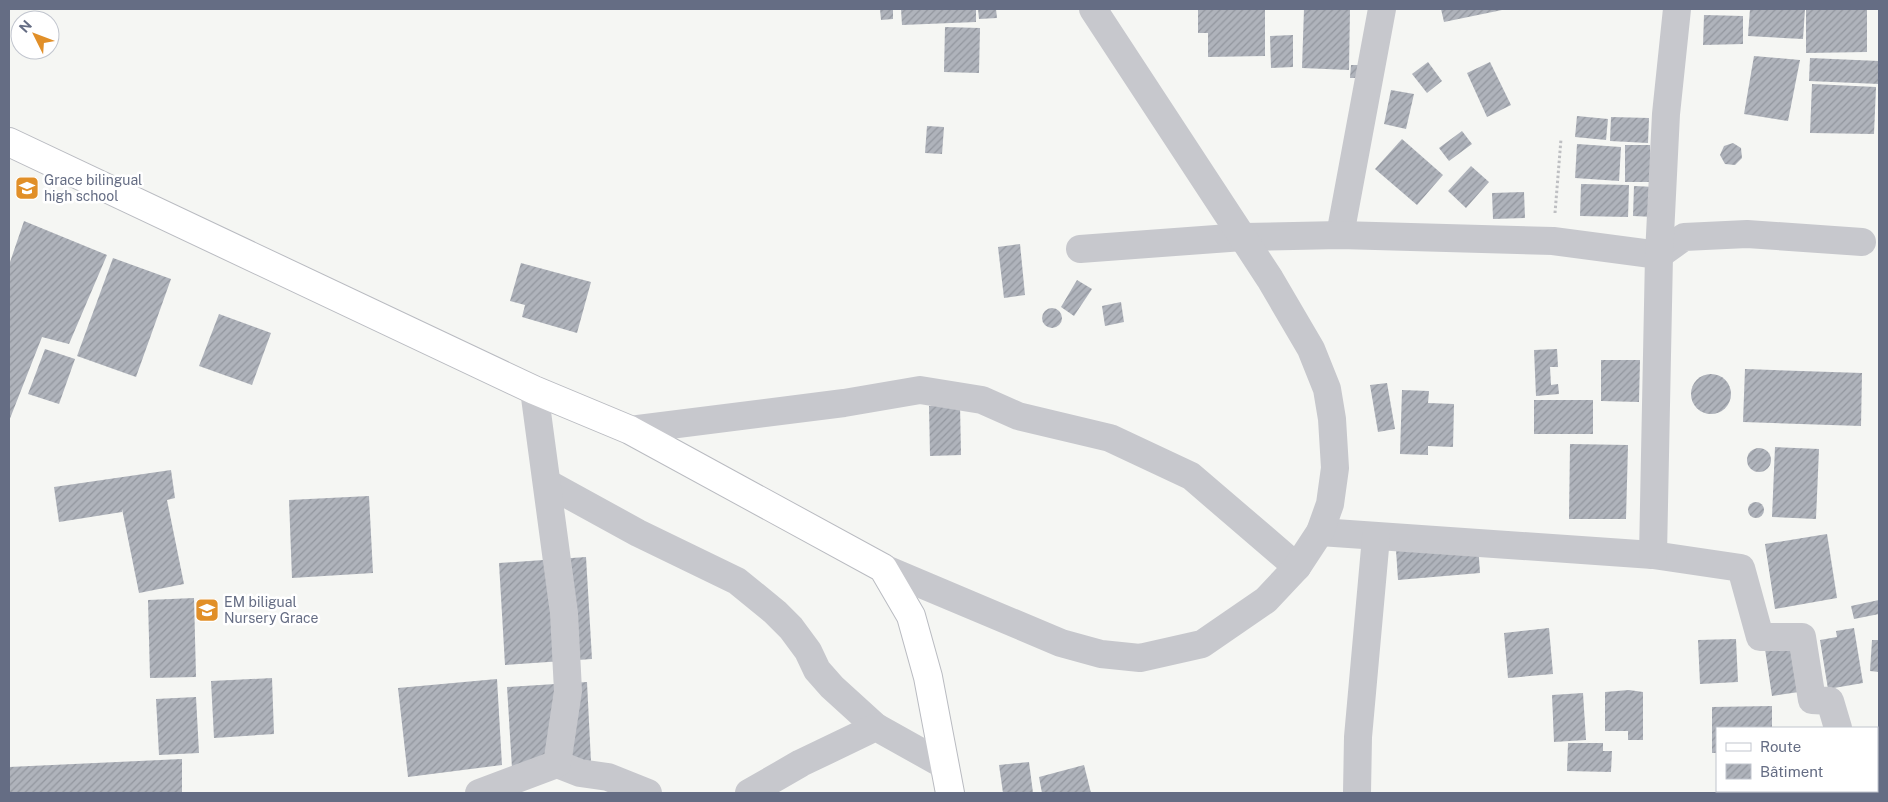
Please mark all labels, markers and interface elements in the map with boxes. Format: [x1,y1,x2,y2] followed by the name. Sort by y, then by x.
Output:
[10,10,60,60] north arrow
[16,17,35,36] text: N
[44,172,142,204] place label: Grace bilingual high school
[14,175,40,201] school or university icon: Grace bilingual high school
[224,594,319,626] place label: EM biligual Nursery Grace
[194,597,220,623] school or university icon: EM biligual Nursery Grace
[1716,727,1878,792] legend
[1760,738,1801,755] text: Route
[1760,763,1823,780] text: Bâtiment

